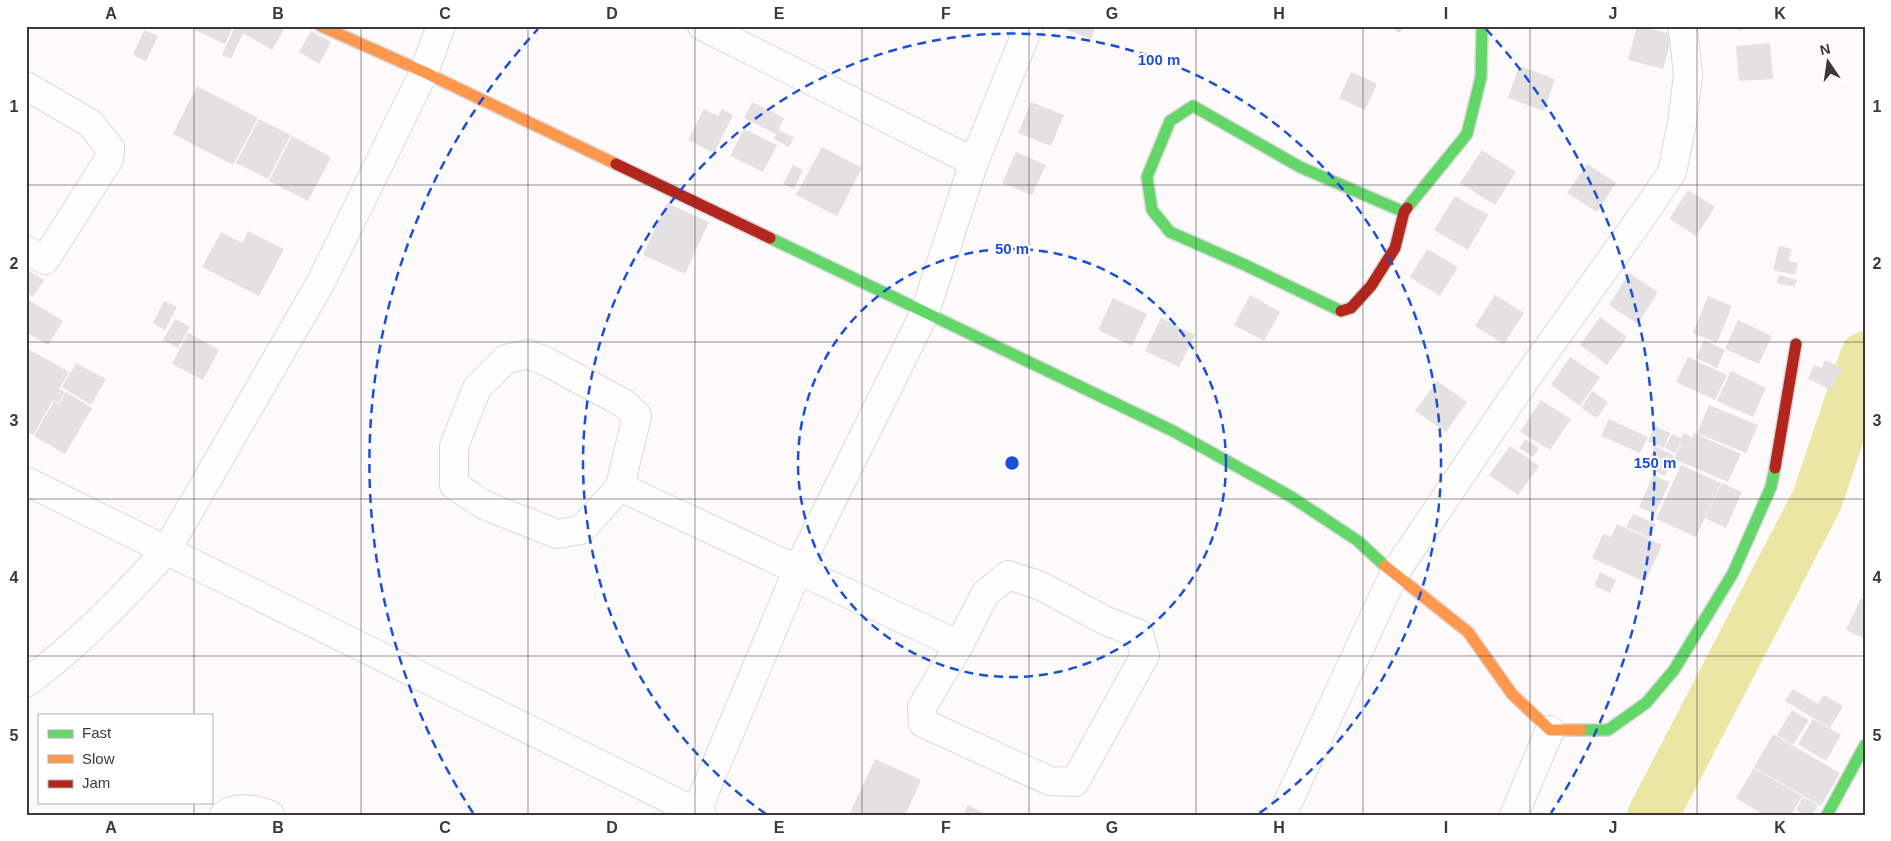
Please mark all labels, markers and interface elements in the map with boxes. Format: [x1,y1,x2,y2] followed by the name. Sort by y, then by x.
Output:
[105,5,117,22] text: A
[272,5,284,22] text: B
[439,5,451,22] text: C
[606,5,618,22] text: D
[774,5,785,22] text: E
[941,5,951,22] text: F
[1106,5,1118,22] text: G
[1273,5,1285,22] text: H
[1444,5,1448,22] text: I
[1609,5,1617,22] text: J
[1774,5,1786,22] text: K
[1804,38,1854,88] north arrow
[1818,40,1832,58] text: N
[1138,51,1180,68] text: 100 m
[10,98,19,115] text: 1
[1873,98,1882,115] text: 1
[995,240,1029,257] text: 50 m
[10,255,19,272] text: 2
[1873,255,1882,272] text: 2
[10,412,19,429] text: 3
[1873,412,1882,429] text: 3
[1003,454,1021,472] centre of rings
[1634,454,1676,471] text: 150 m
[10,569,19,586] text: 4
[1873,569,1882,586] text: 4
[38,714,212,804] legend
[82,724,112,741] text: Fast
[10,727,19,744] text: 5
[1873,727,1882,744] text: 5
[82,750,115,767] text: Slow
[82,774,110,791] text: Jam
[105,819,117,836] text: A
[272,819,284,836] text: B
[439,819,451,836] text: C
[606,819,618,836] text: D
[774,819,785,836] text: E
[941,819,951,836] text: F
[1106,819,1118,836] text: G
[1273,819,1285,836] text: H
[1444,819,1448,836] text: I
[1609,819,1617,836] text: J
[1774,819,1786,836] text: K

